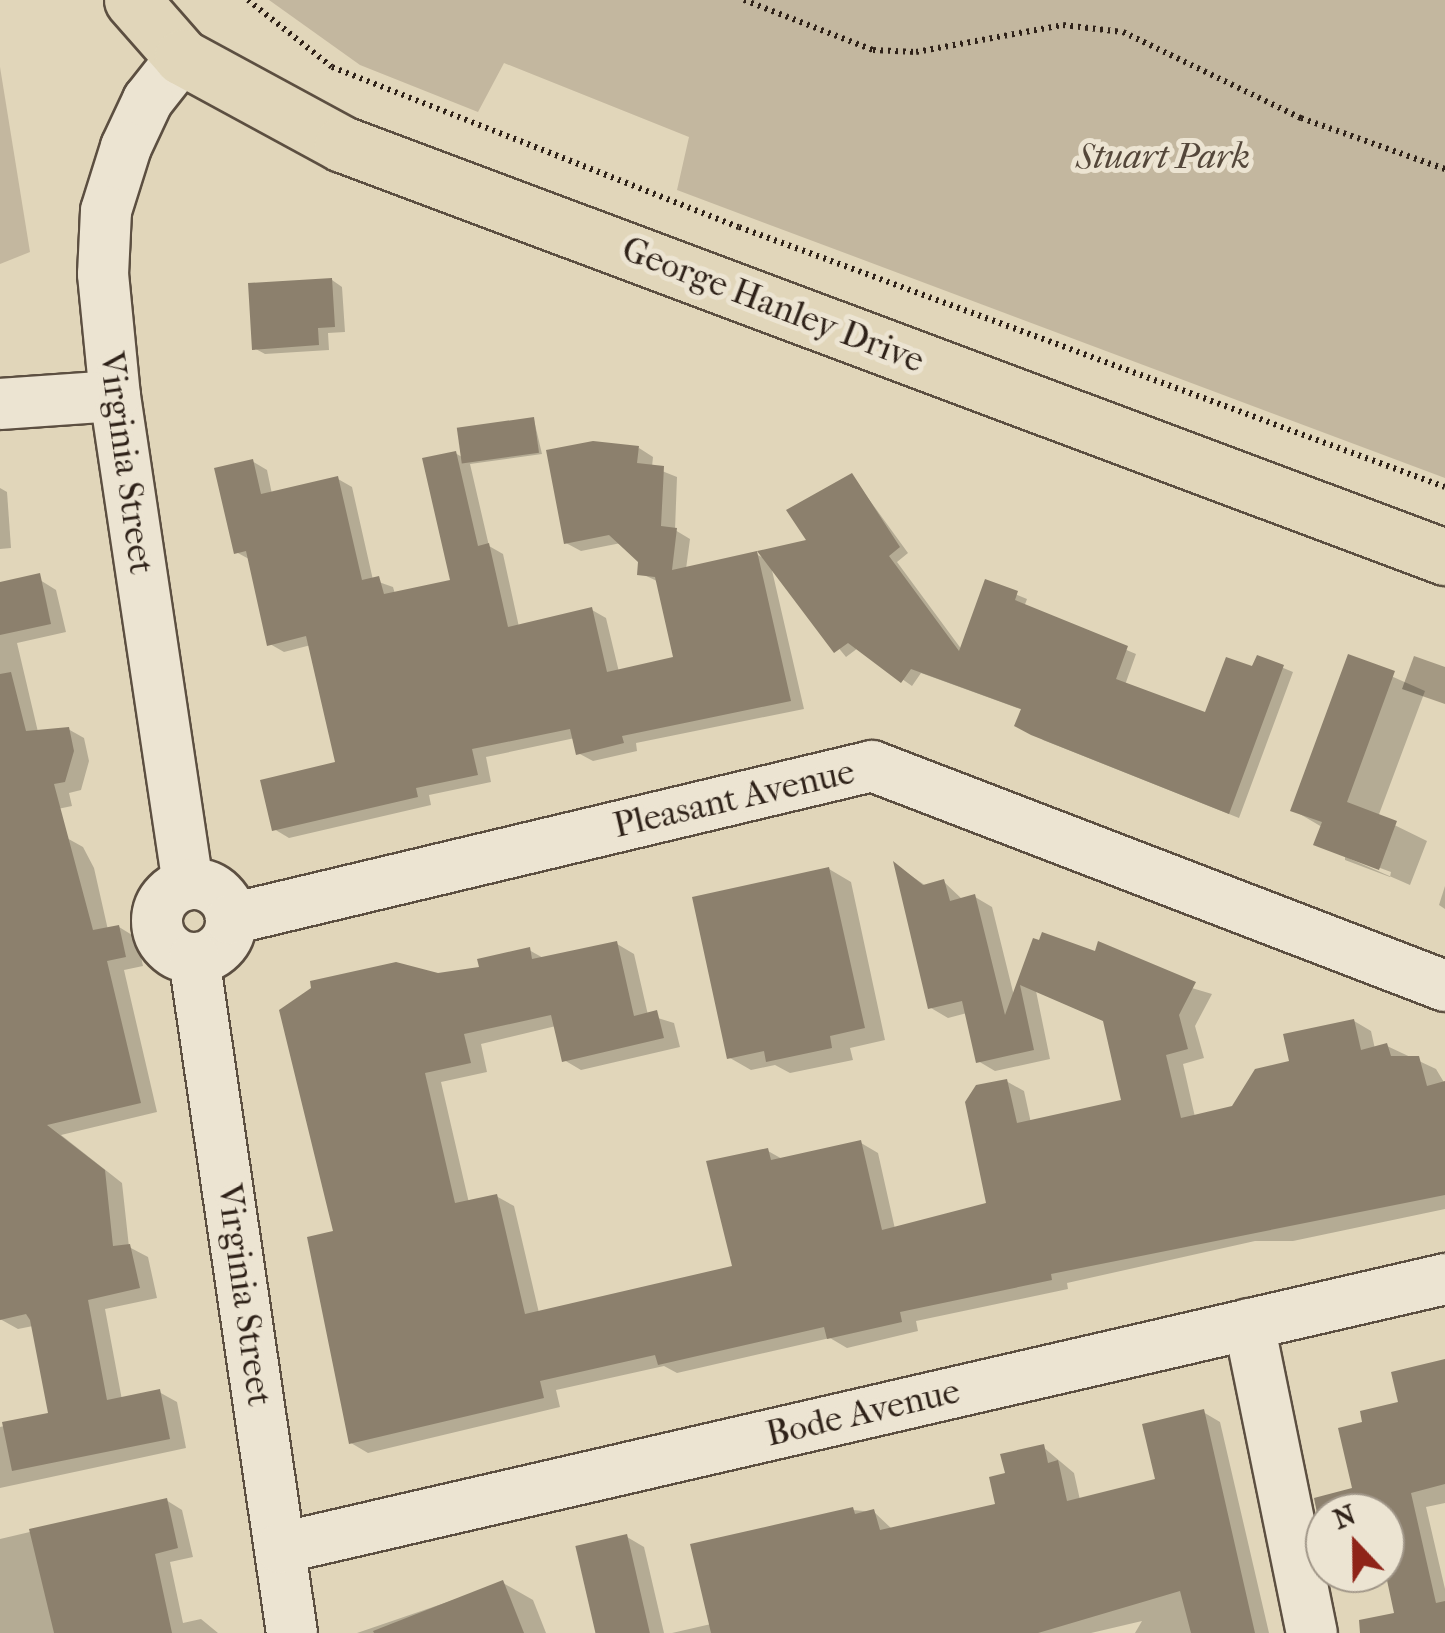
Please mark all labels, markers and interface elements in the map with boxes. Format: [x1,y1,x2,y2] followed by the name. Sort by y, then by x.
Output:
[1076,136,1250,178] park label: Stuart Park
[616,228,930,382] street label: George Hanley Drive
[90,349,162,577] street label: Virginia Street
[609,751,859,847] street label: Pleasant Avenue
[208,1181,280,1409] street label: Virginia Street
[762,1370,964,1456] street label: Bode Avenue
[1305,1493,1405,1593] north arrow
[1328,1497,1360,1536] text: N

